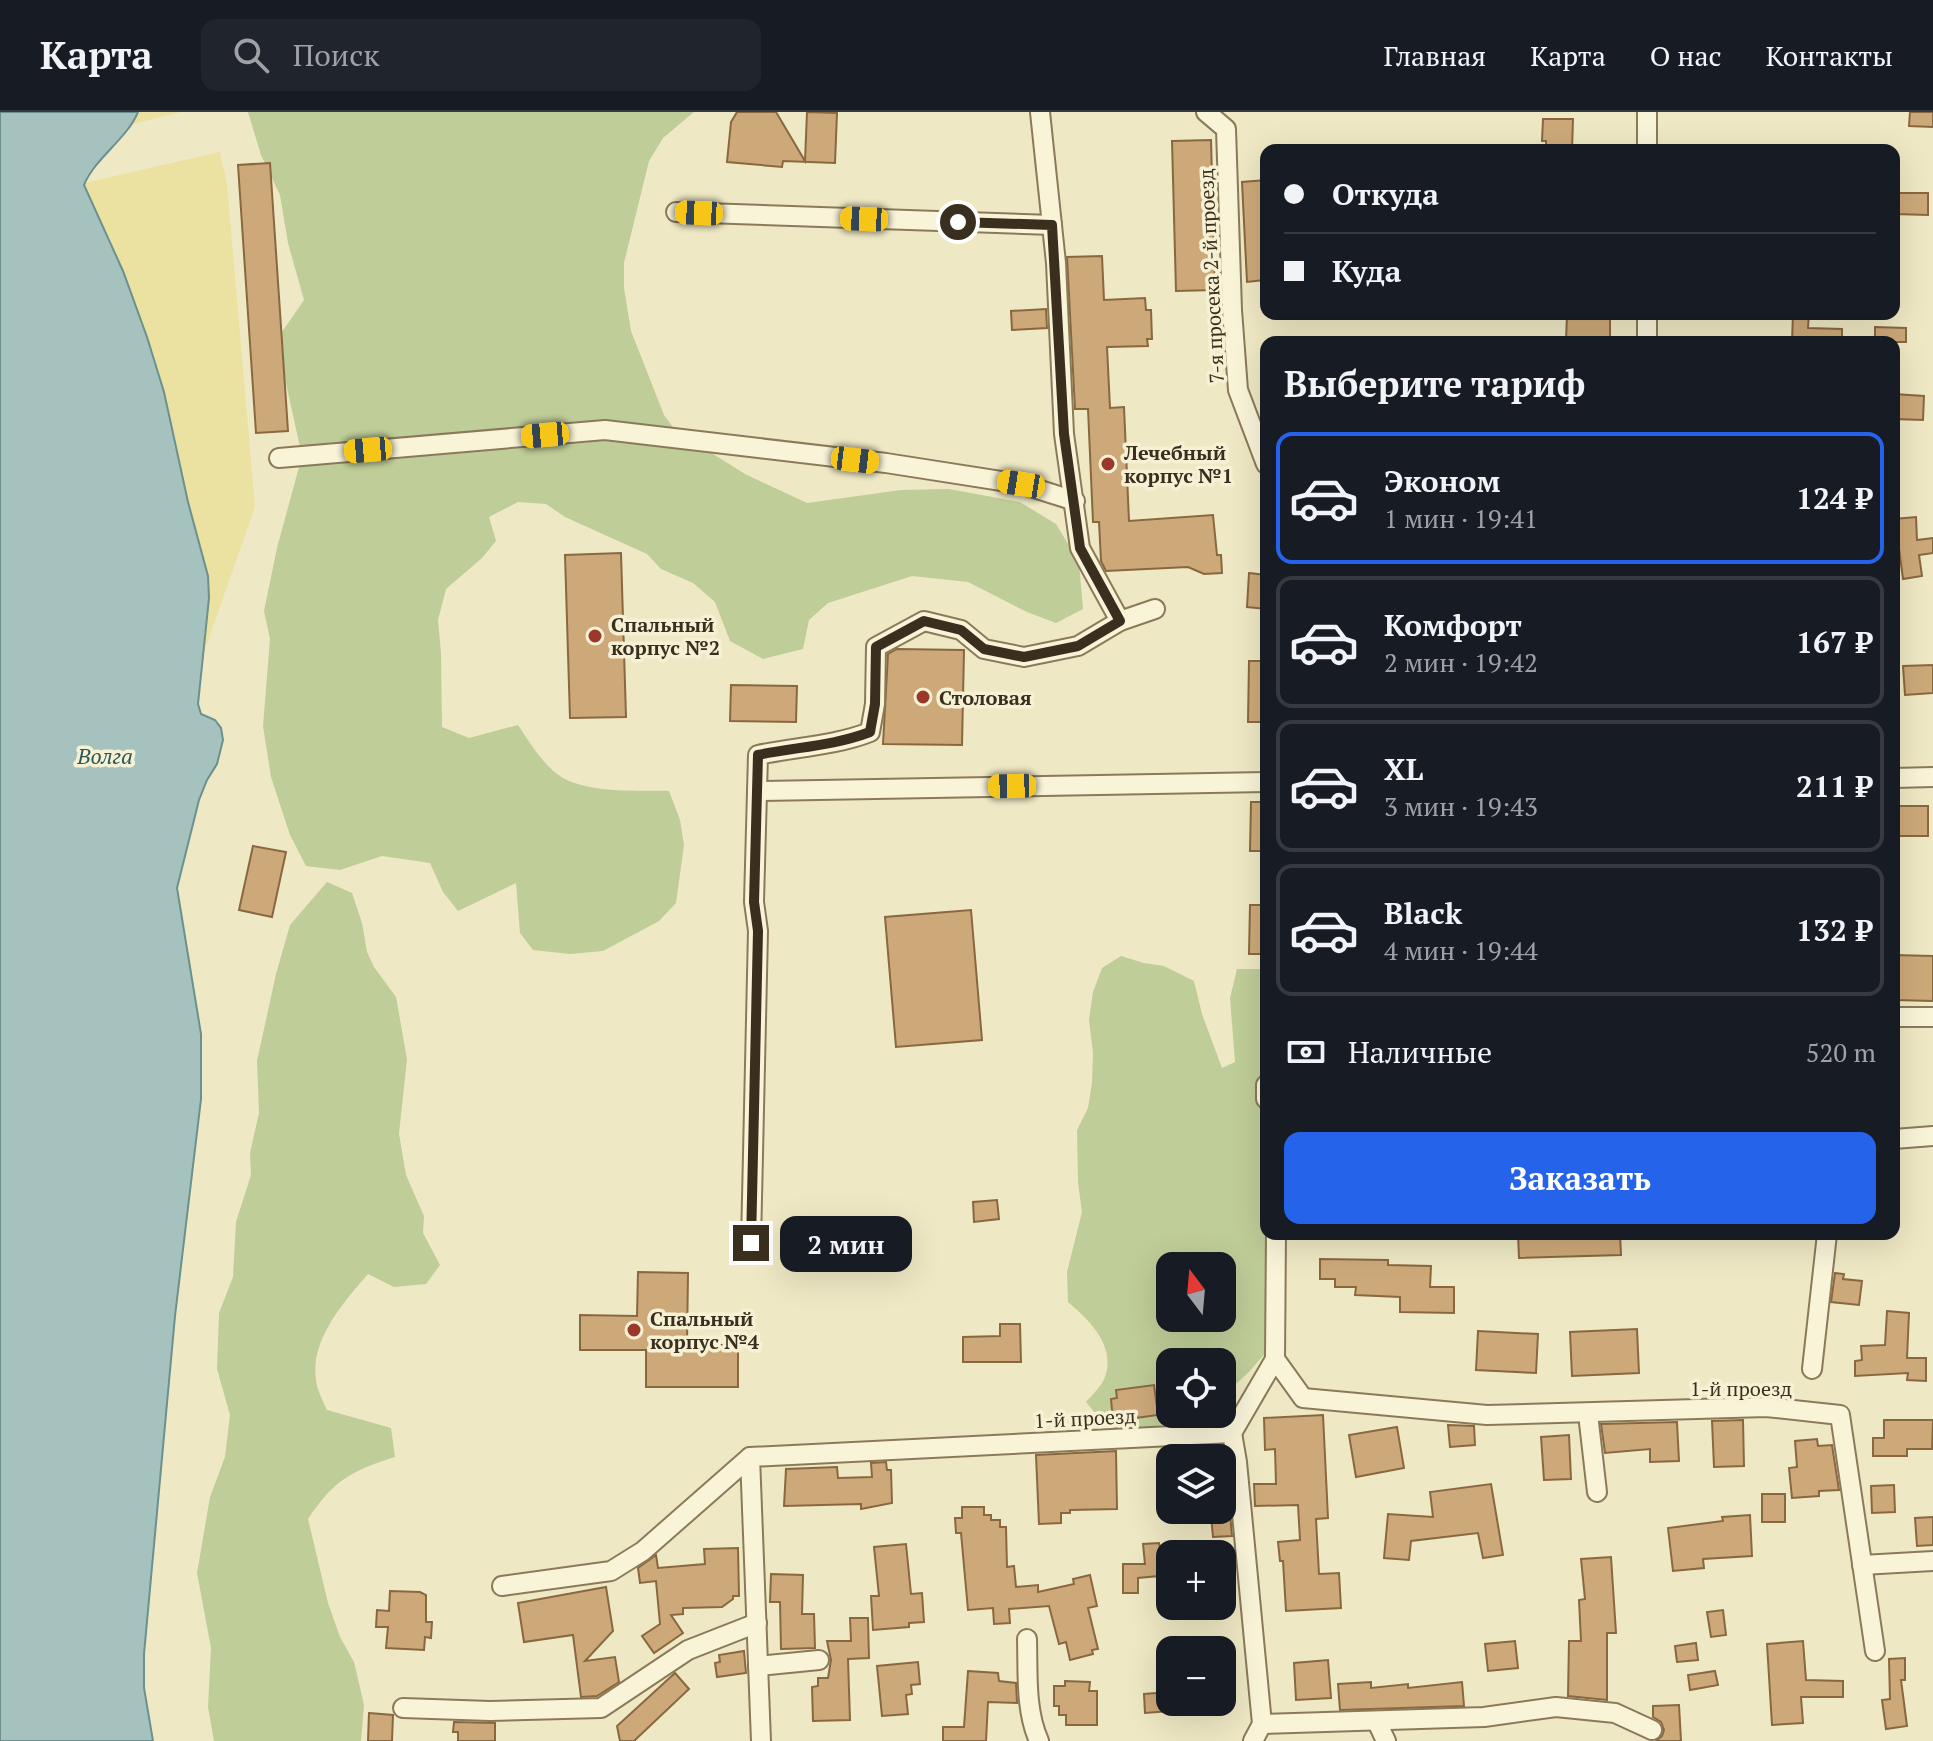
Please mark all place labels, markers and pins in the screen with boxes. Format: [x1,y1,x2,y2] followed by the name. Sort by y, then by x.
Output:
[1123,439,1233,489] place label: Лечебный корпус №1
[1099,455,1117,473] marker: Лечебный корпус №1
[611,611,720,661] place label: Спальный корпус №2
[586,627,604,645] marker: Спальный корпус №2
[939,684,1032,711] place label: Столовая
[914,688,932,706] marker: Столовая
[650,1305,760,1355] place label: Спальный корпус №4
[625,1321,643,1339] marker: Спальный корпус №4

